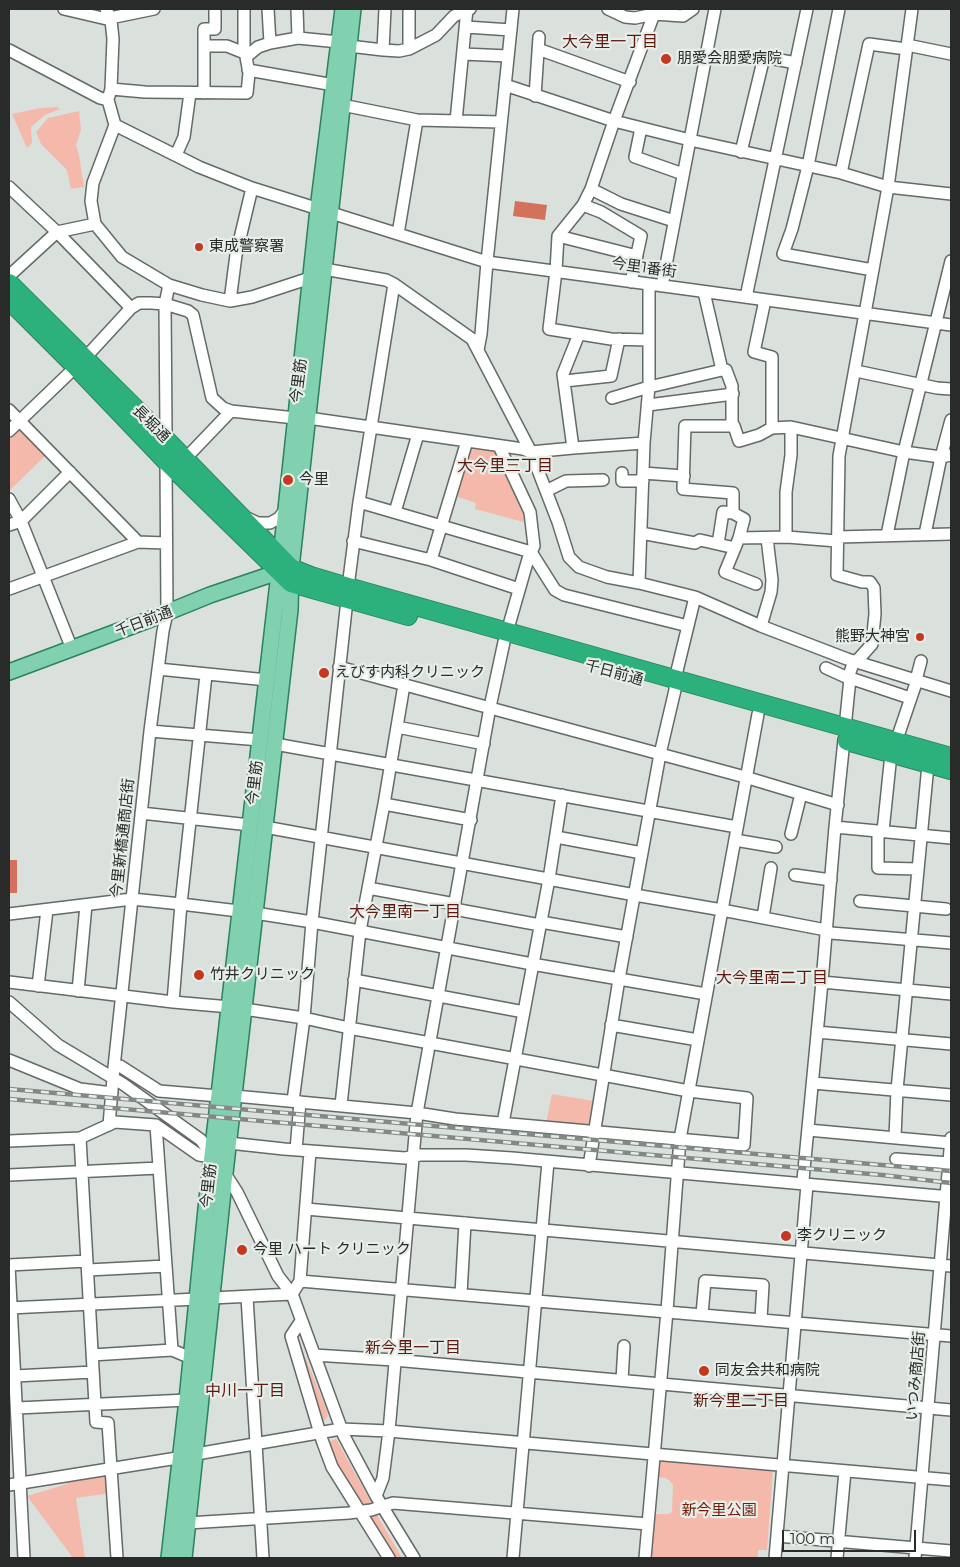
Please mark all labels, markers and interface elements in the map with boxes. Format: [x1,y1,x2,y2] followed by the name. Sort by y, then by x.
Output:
[562,32,658,52] district label: 大今里一丁目
[677,50,782,68] place label: 朋愛会朋愛病院
[659,52,673,66] marker: 朋愛会朋愛病院
[209,238,284,256] place label: 東成警察署
[193,241,205,253] marker: 東成警察署
[610,255,678,281] street label: 今里1番街
[287,358,311,404] street label: 今里筋
[129,402,173,446] street label: 長堀通
[457,456,553,476] district label: 大今里三丁目
[299,471,329,489] place label: 今里
[281,473,295,487] marker: 今里
[113,603,175,641] street label: 千日前通
[835,628,910,646] place label: 熊野大神宮
[914,631,926,643] marker: 熊野大神宮
[583,657,645,689] street label: 千日前通
[335,664,485,682] place label: えびす内科クリニック
[317,666,331,680] marker: えびす内科クリニック
[243,760,267,806] street label: 今里筋
[108,777,138,899] street label: 今里新橋通商店街
[349,902,461,922] district label: 大今里南一丁目
[210,966,315,984] place label: 竹井クリニック
[192,968,206,982] marker: 竹井クリニック
[716,968,828,988] district label: 大今里南二丁目
[198,1163,220,1209] street label: 今里筋
[797,1227,887,1245] place label: 李クリニック
[779,1229,793,1243] marker: 李クリニック
[253,1241,411,1259] place label: 今里 ハート クリニック
[235,1243,249,1257] marker: 今里 ハート クリニック
[903,1330,929,1422] street label: いつみ商店街
[365,1338,461,1358] district label: 新今里一丁目
[715,1362,820,1380] place label: 同友会共和病院
[697,1364,711,1378] marker: 同友会共和病院
[205,1381,285,1401] district label: 中川一丁目
[693,1391,789,1411] district label: 新今里二丁目
[682,1502,756,1520] park label: 新今里公園
[785,1520,919,1552] scale bar
[790,1529,835,1548] text: 100 m

